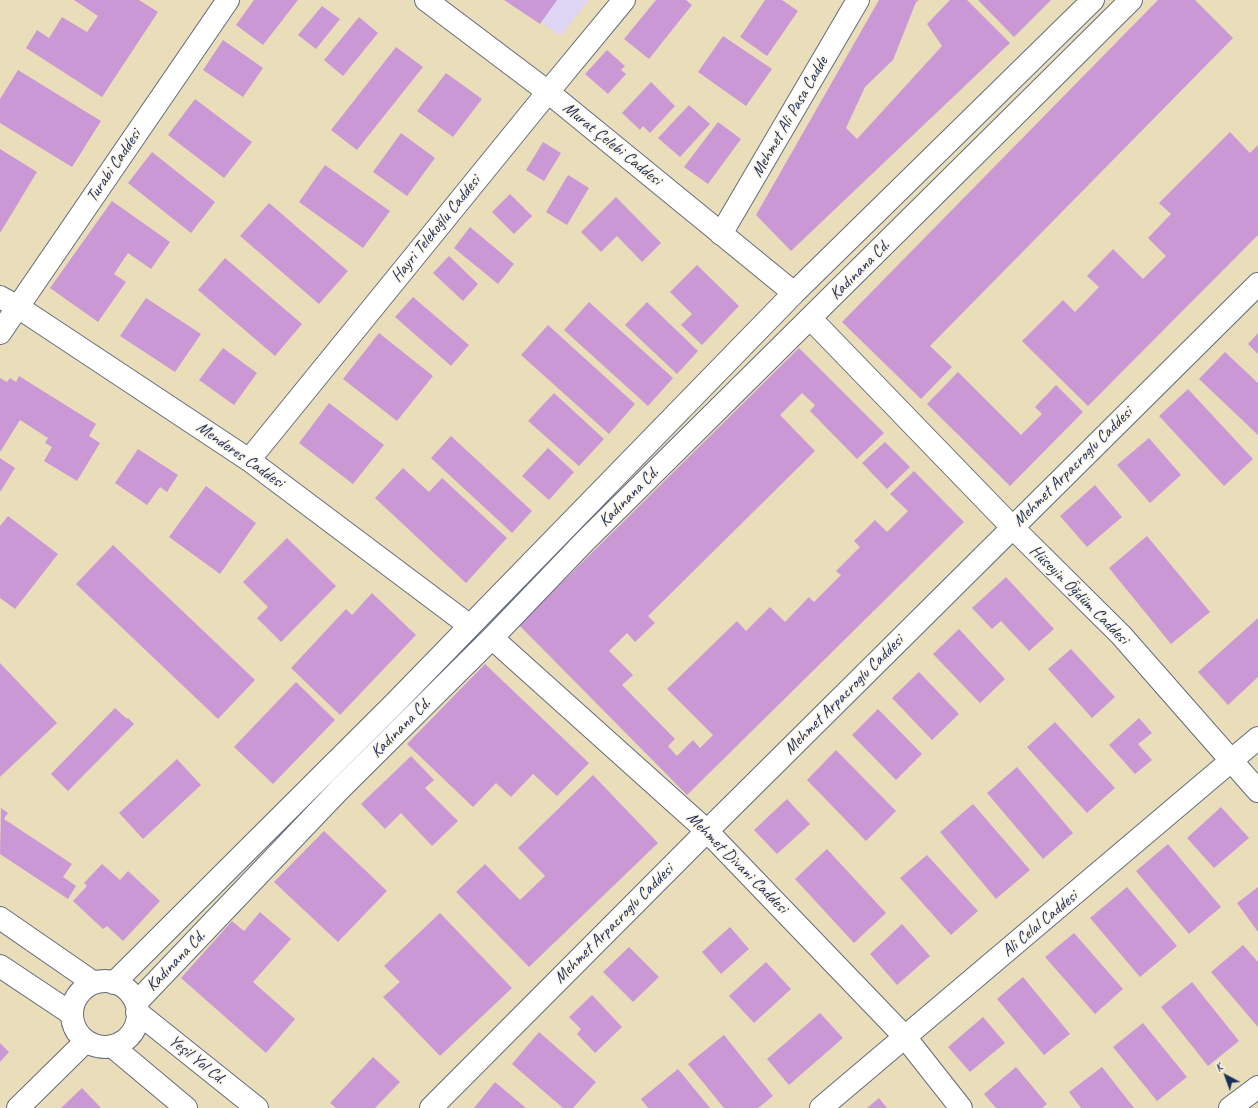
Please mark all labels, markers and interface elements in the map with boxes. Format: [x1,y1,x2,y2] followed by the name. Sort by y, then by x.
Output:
[747,53,833,181] street label: Mehmet Ali Pasa Cadde
[558,98,666,190] street label: Murat Çelebi Caddesi
[82,126,146,206] street label: Turabi Caddesi
[387,172,485,286] street label: Hayri Telekoğlu Caddesi
[826,236,894,304] street label: Kadınana Cd.
[1009,403,1137,531] street label: Mehmet Arpacroglu Caddesi
[192,417,288,493] street label: Menderes Caddesi
[595,463,663,531] street label: Kadınana Cd.
[1025,541,1133,649] street label: Hüseyin Öğdüm Caddesi
[780,631,908,759] street label: Mehmet Arpacroglu Caddesi
[367,694,435,762] street label: Kadınana Cd.
[682,808,792,918] street label: Mehmet Divani Caddesi
[550,860,678,988] street label: Mehmet Arpacroglu Caddesi
[998,886,1082,962] street label: Ali Celal Caddesi
[142,926,210,996] street label: Kadınana Cd.
[164,1031,230,1089] street label: Yeşil Yol Cd.
[1206,1056,1246,1096] north arrow
[1211,1060,1225,1074] text: K

